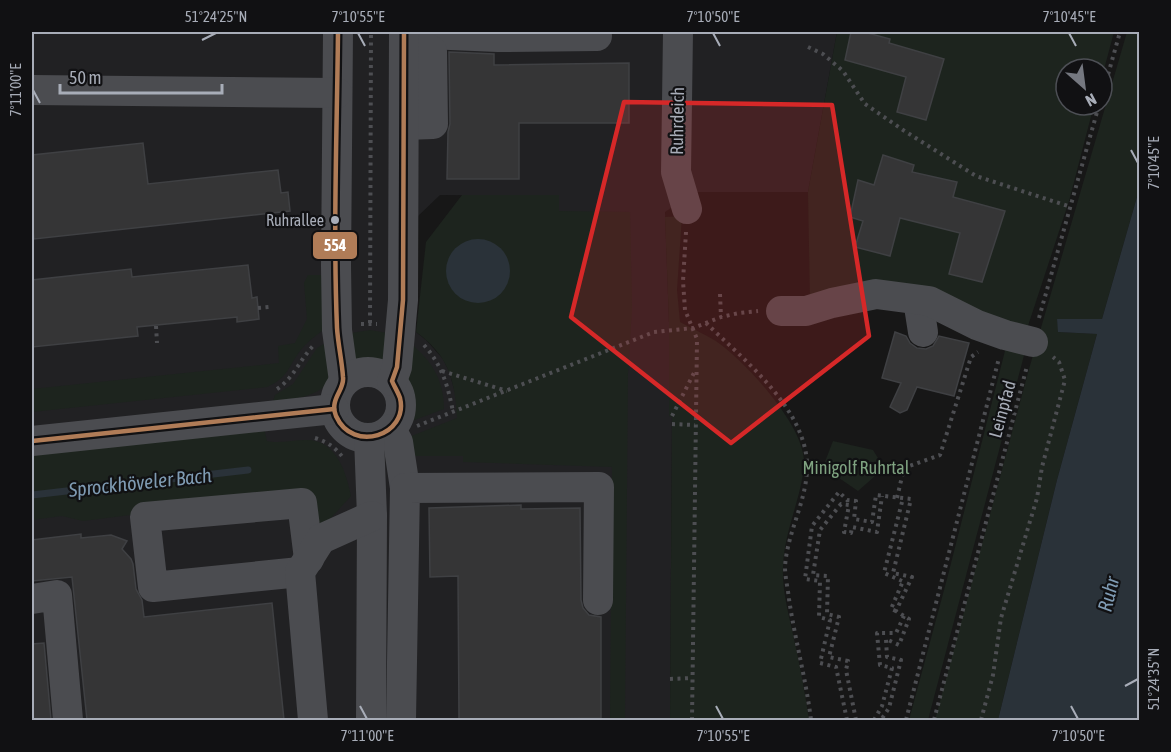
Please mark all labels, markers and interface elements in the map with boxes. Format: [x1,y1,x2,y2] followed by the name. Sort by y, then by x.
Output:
[185,8,247,25] text: 51°24'25"N
[331,8,385,25] text: 7°10'55"E
[686,8,740,25] text: 7°10'50"E
[1042,8,1096,25] text: 7°10'45"E
[60,57,222,95] scale bar
[1054,57,1114,117] north arrow
[7,63,24,117] text: 7°11'00"E
[69,67,101,88] text: 50 m
[666,87,688,155] street label: Ruhrdeich
[1083,90,1099,110] text: N
[1145,136,1162,190] text: 7°10'45"E
[266,211,324,229] place label: Ruhrallee
[329,214,341,226] marker: Ruhrallee
[312,231,358,260] line badge: 554
[324,236,347,254] text: 554
[984,378,1020,440] street label: Leinpfad
[803,457,910,478] park label: Minigolf Ruhrtal
[66,463,213,501] water label: Sprockhöveler Bach
[1093,573,1124,614] water label: Ruhr
[1145,648,1162,710] text: 51°24'35"N
[340,727,394,744] text: 7°11'00"E
[696,727,750,744] text: 7°10'55"E
[1051,727,1105,744] text: 7°10'50"E

